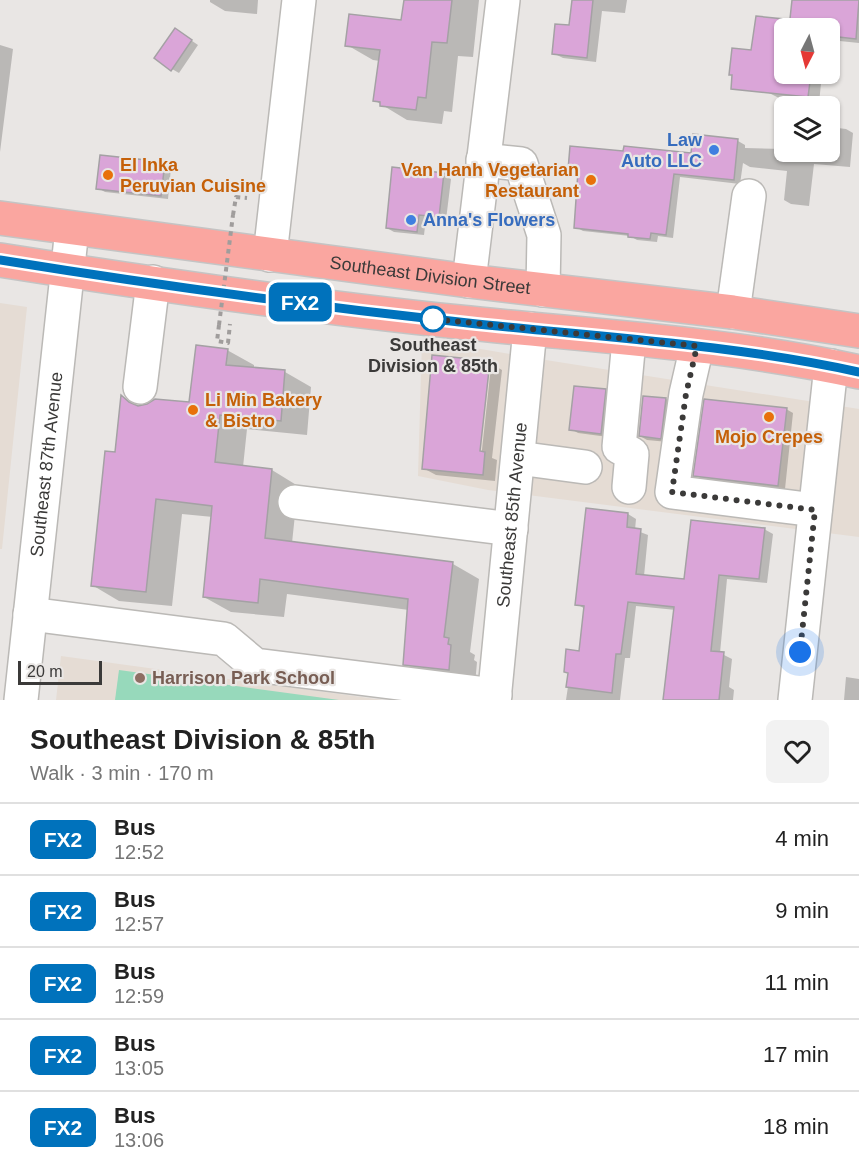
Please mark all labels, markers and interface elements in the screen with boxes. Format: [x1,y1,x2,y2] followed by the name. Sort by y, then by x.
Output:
[774,18,840,84] north arrow
[774,18,840,162] map controls
[774,96,840,162] button: layers
[621,130,703,171] place label: Law Auto LLC
[707,143,721,157] marker: Law Auto LLC
[120,155,266,196] place label: El Inka Peruvian Cuisine
[401,160,579,201] place label: Van Hanh Vegetarian Restaurant
[101,168,115,182] marker: El Inka Peruvian Cuisine
[584,173,598,187] marker: Van Hanh Vegetarian Restaurant
[423,210,555,230] place label: Anna's Flowers
[404,213,418,227] marker: Anna's Flowers
[329,252,532,298] street label: Southeast Division Street
[266,282,334,322] line badge: FX2
[281,291,319,314] text: FX2
[420,306,446,332] marker: Southeast Division & 85th
[368,335,498,376] place label: Southeast Division & 85th
[27,371,66,558] street label: Southeast 87th Avenue
[205,390,322,431] place label: Li Min Bakery & Bistro
[186,403,200,417] marker: Li Min Bakery & Bistro
[762,410,776,424] marker: Mojo Crepes
[493,421,531,608] street label: Southeast 85th Avenue
[715,427,823,447] place label: Mojo Crepes
[785,637,815,667] your location
[18,658,102,686] scale bar
[27,663,63,680] text: 20 m
[152,668,335,688] place label: Harrison Park School
[133,671,147,685] marker: Harrison Park School
[766,720,829,783] button: heart
[30,724,375,755] text: Southeast Division & 85th
[30,762,214,784] text: Walk · 3 min · 170 m
[114,815,156,840] text: Bus
[775,826,829,851] text: 4 min
[44,828,82,851] text: FX2
[114,841,164,863] text: 12:52
[114,887,156,912] text: Bus
[775,898,829,923] text: 9 min
[44,900,82,923] text: FX2
[114,913,164,935] text: 12:57
[114,959,156,984] text: Bus
[765,970,829,995] text: 11 min
[44,972,82,995] text: FX2
[114,985,164,1007] text: 12:59
[114,1031,156,1056] text: Bus
[763,1042,829,1067] text: 17 min
[44,1044,82,1067] text: FX2
[114,1057,164,1079] text: 13:05
[114,1103,156,1128] text: Bus
[763,1114,829,1139] text: 18 min
[44,1116,82,1139] text: FX2
[114,1129,164,1151] text: 13:06

